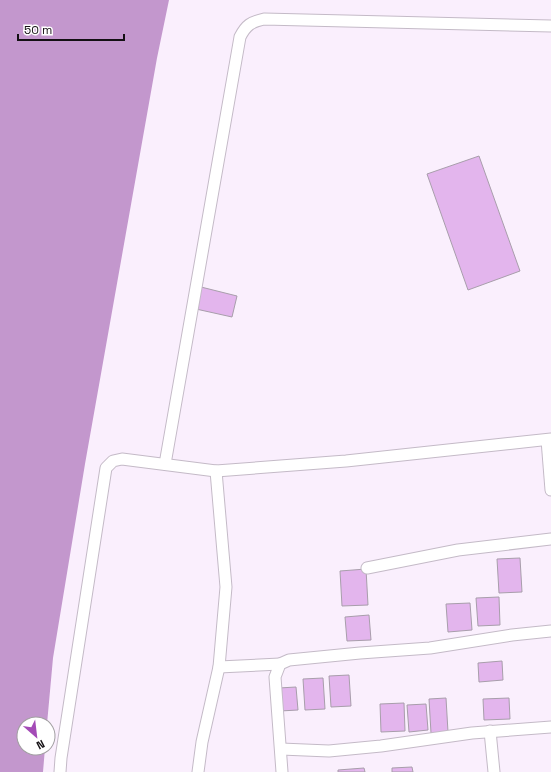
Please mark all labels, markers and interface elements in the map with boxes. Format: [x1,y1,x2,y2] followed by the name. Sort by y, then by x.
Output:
[18,16,124,42] scale bar
[24,22,52,38] text: 50 m
[16,716,56,756] north arrow
[34,737,47,753] text: N

